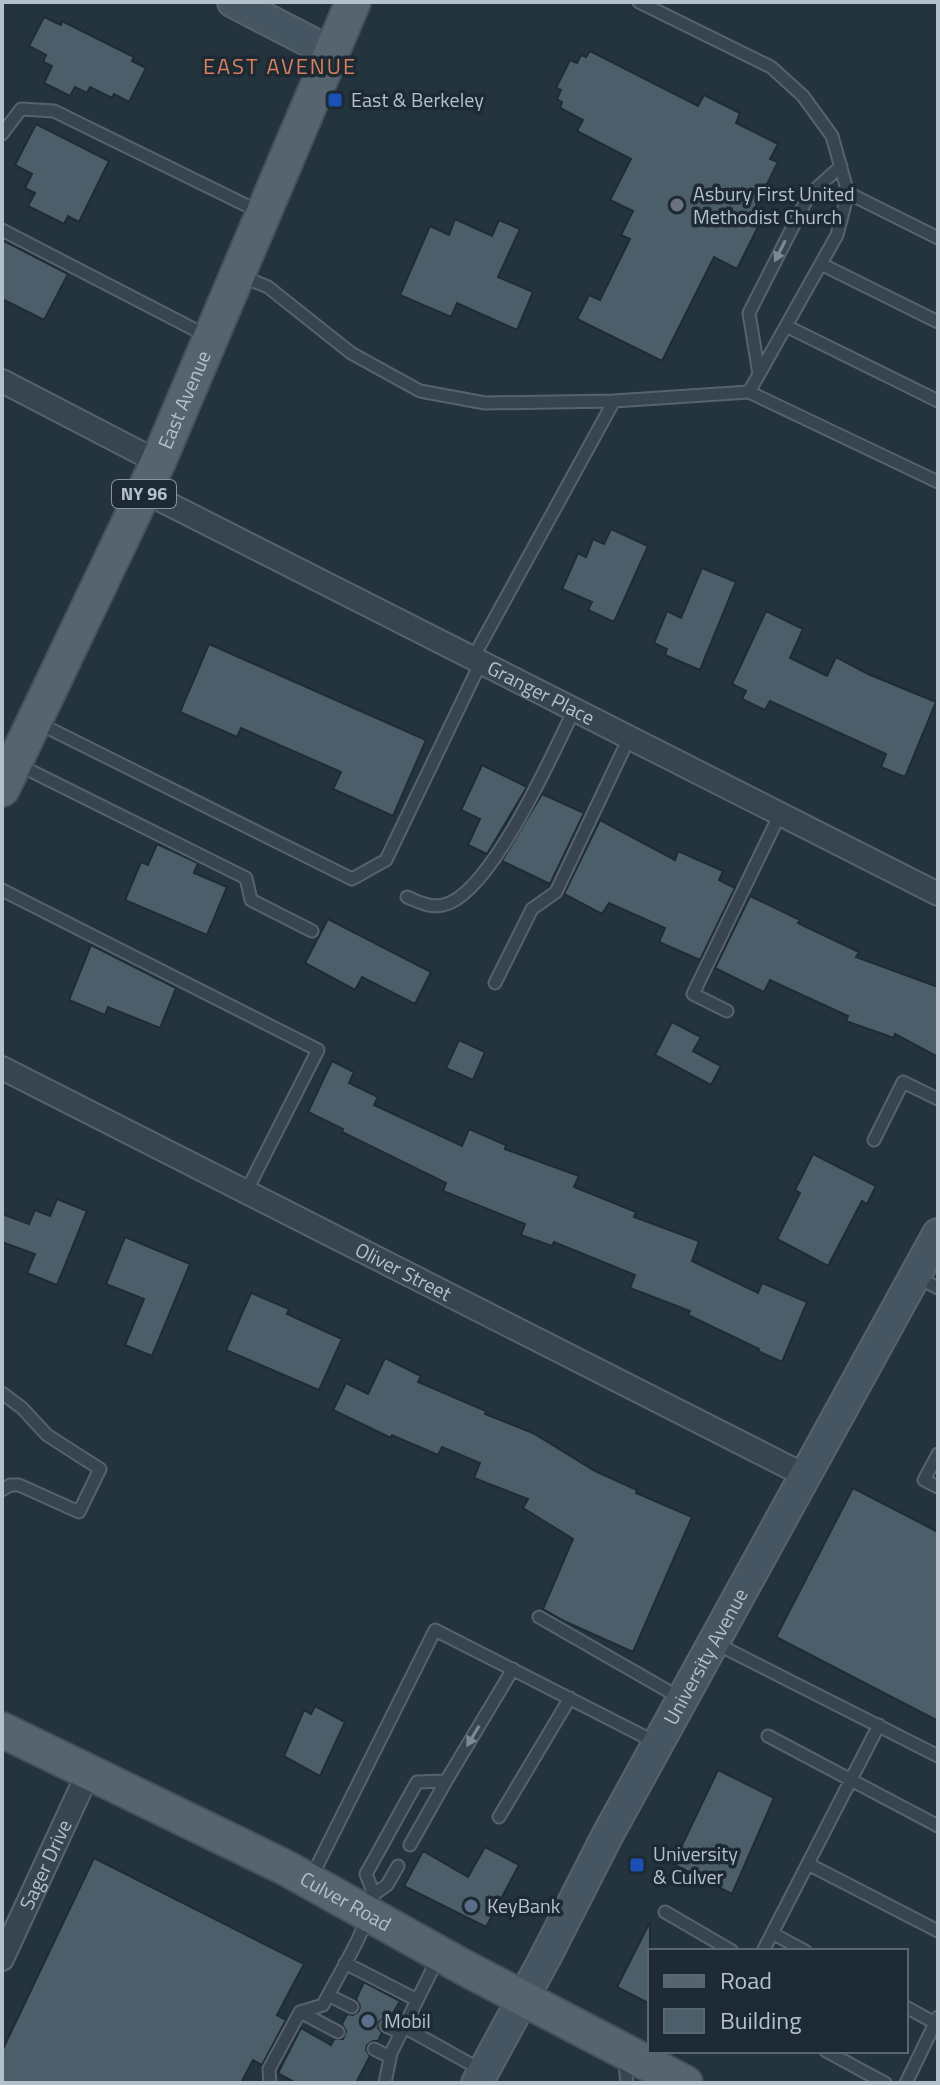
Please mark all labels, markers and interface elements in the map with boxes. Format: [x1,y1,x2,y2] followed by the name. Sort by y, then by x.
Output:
[203,49,357,83] district label: EAST AVENUE
[351,84,484,115] place label: East & Berkeley
[326,91,344,109] marker: East & Berkeley
[693,178,855,232] place label: Asbury First United Methodist Church
[668,196,686,214] marker: Asbury First United Methodist Church
[774,240,787,263] one-way arrow
[149,345,219,454] street label: East Avenue
[112,480,176,508] road number: NY 96
[482,652,600,733] street label: Granger Place
[350,1234,457,1309] street label: Oliver Street
[655,1582,755,1730] street label: University Avenue
[466,1725,480,1747] one-way arrow
[11,1814,80,1915] street label: Sager Drive
[653,1838,738,1892] place label: University & Culver
[628,1856,646,1874] marker: University & Culver
[295,1863,397,1939] street label: Culver Road
[487,1890,561,1921] place label: KeyBank
[462,1897,480,1915] marker: KeyBank
[648,1949,908,2053] legend
[720,1962,772,1998] text: Road
[720,2002,802,2038] text: Building
[384,2005,431,2036] place label: Mobil
[359,2012,377,2030] marker: Mobil

